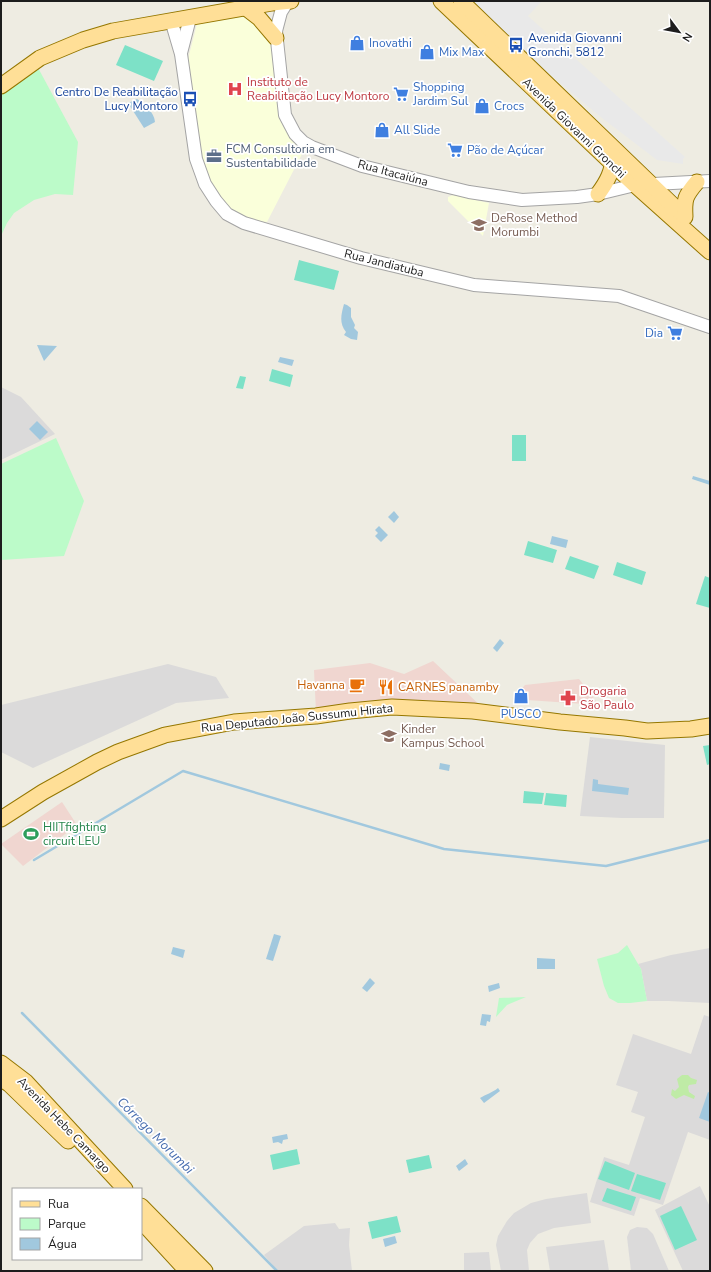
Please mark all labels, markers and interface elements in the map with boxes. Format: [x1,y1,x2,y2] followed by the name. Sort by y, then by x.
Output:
[659,12,699,52] north arrow
[528,30,622,60] place label: Avenida Giovanni Gronchi, 5812
[679,30,696,45] text: N
[348,34,366,52] shop icon: Inovathi
[369,35,412,51] place label: Inovathi
[507,36,525,54] bus stop icon: Avenida Giovanni Gronchi, 5812
[418,43,436,61] shop icon: Mix Max
[439,44,485,60] place label: Mix Max
[247,74,390,104] place label: Instituto de Reabilitação Lucy Montoro
[519,74,629,182] street label: Avenida Giovanni Gronchi
[412,79,469,109] place label: Shopping Jardim Sul
[226,80,244,98] hospital icon: Instituto de Reabilitação Lucy Montoro
[55,84,178,114] place label: Centro De Reabilitação Lucy Montoro
[392,85,410,103] supermarket icon: Shopping Jardim Sul
[181,90,199,108] bus stop icon: Centro De Reabilitação Lucy Montoro
[473,97,491,115] shop icon: Crocs
[494,98,525,114] place label: Crocs
[373,121,391,139] shop icon: All Slide
[394,122,440,138] place label: All Slide
[226,141,335,171] place label: FCM Consultoria em Sustentabilidade
[446,141,464,159] supermarket icon: Pão de Açúcar
[467,142,545,158] place label: Pão de Açúcar
[205,147,223,165] office icon: FCM Consultoria em Sustentabilidade
[356,156,430,190] street label: Rua Itacaiúna
[491,210,577,240] place label: DeRose Method Morumbi
[470,216,488,234] school or university icon: DeRose Method Morumbi
[342,245,426,281] street label: Rua Jandiatuba
[666,324,684,342] supermarket icon: Dia
[645,325,663,341] place label: Dia
[348,676,366,694] cafe icon: Havanna
[297,677,345,693] place label: Havanna
[377,678,395,696] restaurant icon: CARNES panamby
[398,679,500,695] place label: CARNES panamby
[580,683,634,713] place label: Drogaria São Paulo
[512,687,530,705] shop icon: PUSCO
[559,689,577,707] pharmacy icon: Drogaria São Paulo
[200,700,394,736] street label: Rua Deputado João Sussumu Hirata
[501,706,541,722] place label: PUSCO
[401,721,485,751] place label: Kinder Kampus School
[380,727,398,745] school or university icon: Kinder Kampus School
[43,819,107,849] place label: HIITfighting circuit LEU
[22,825,40,843] sports icon: HIITfighting circuit LEU
[14,1074,114,1177] street label: Avenida Hebe Camargo
[113,1093,198,1179] water label: Córrego Morumbi
[12,1188,142,1260] legend
[48,1196,69,1212] text: Rua
[48,1216,86,1232] text: Parque
[48,1236,77,1252] text: Água

